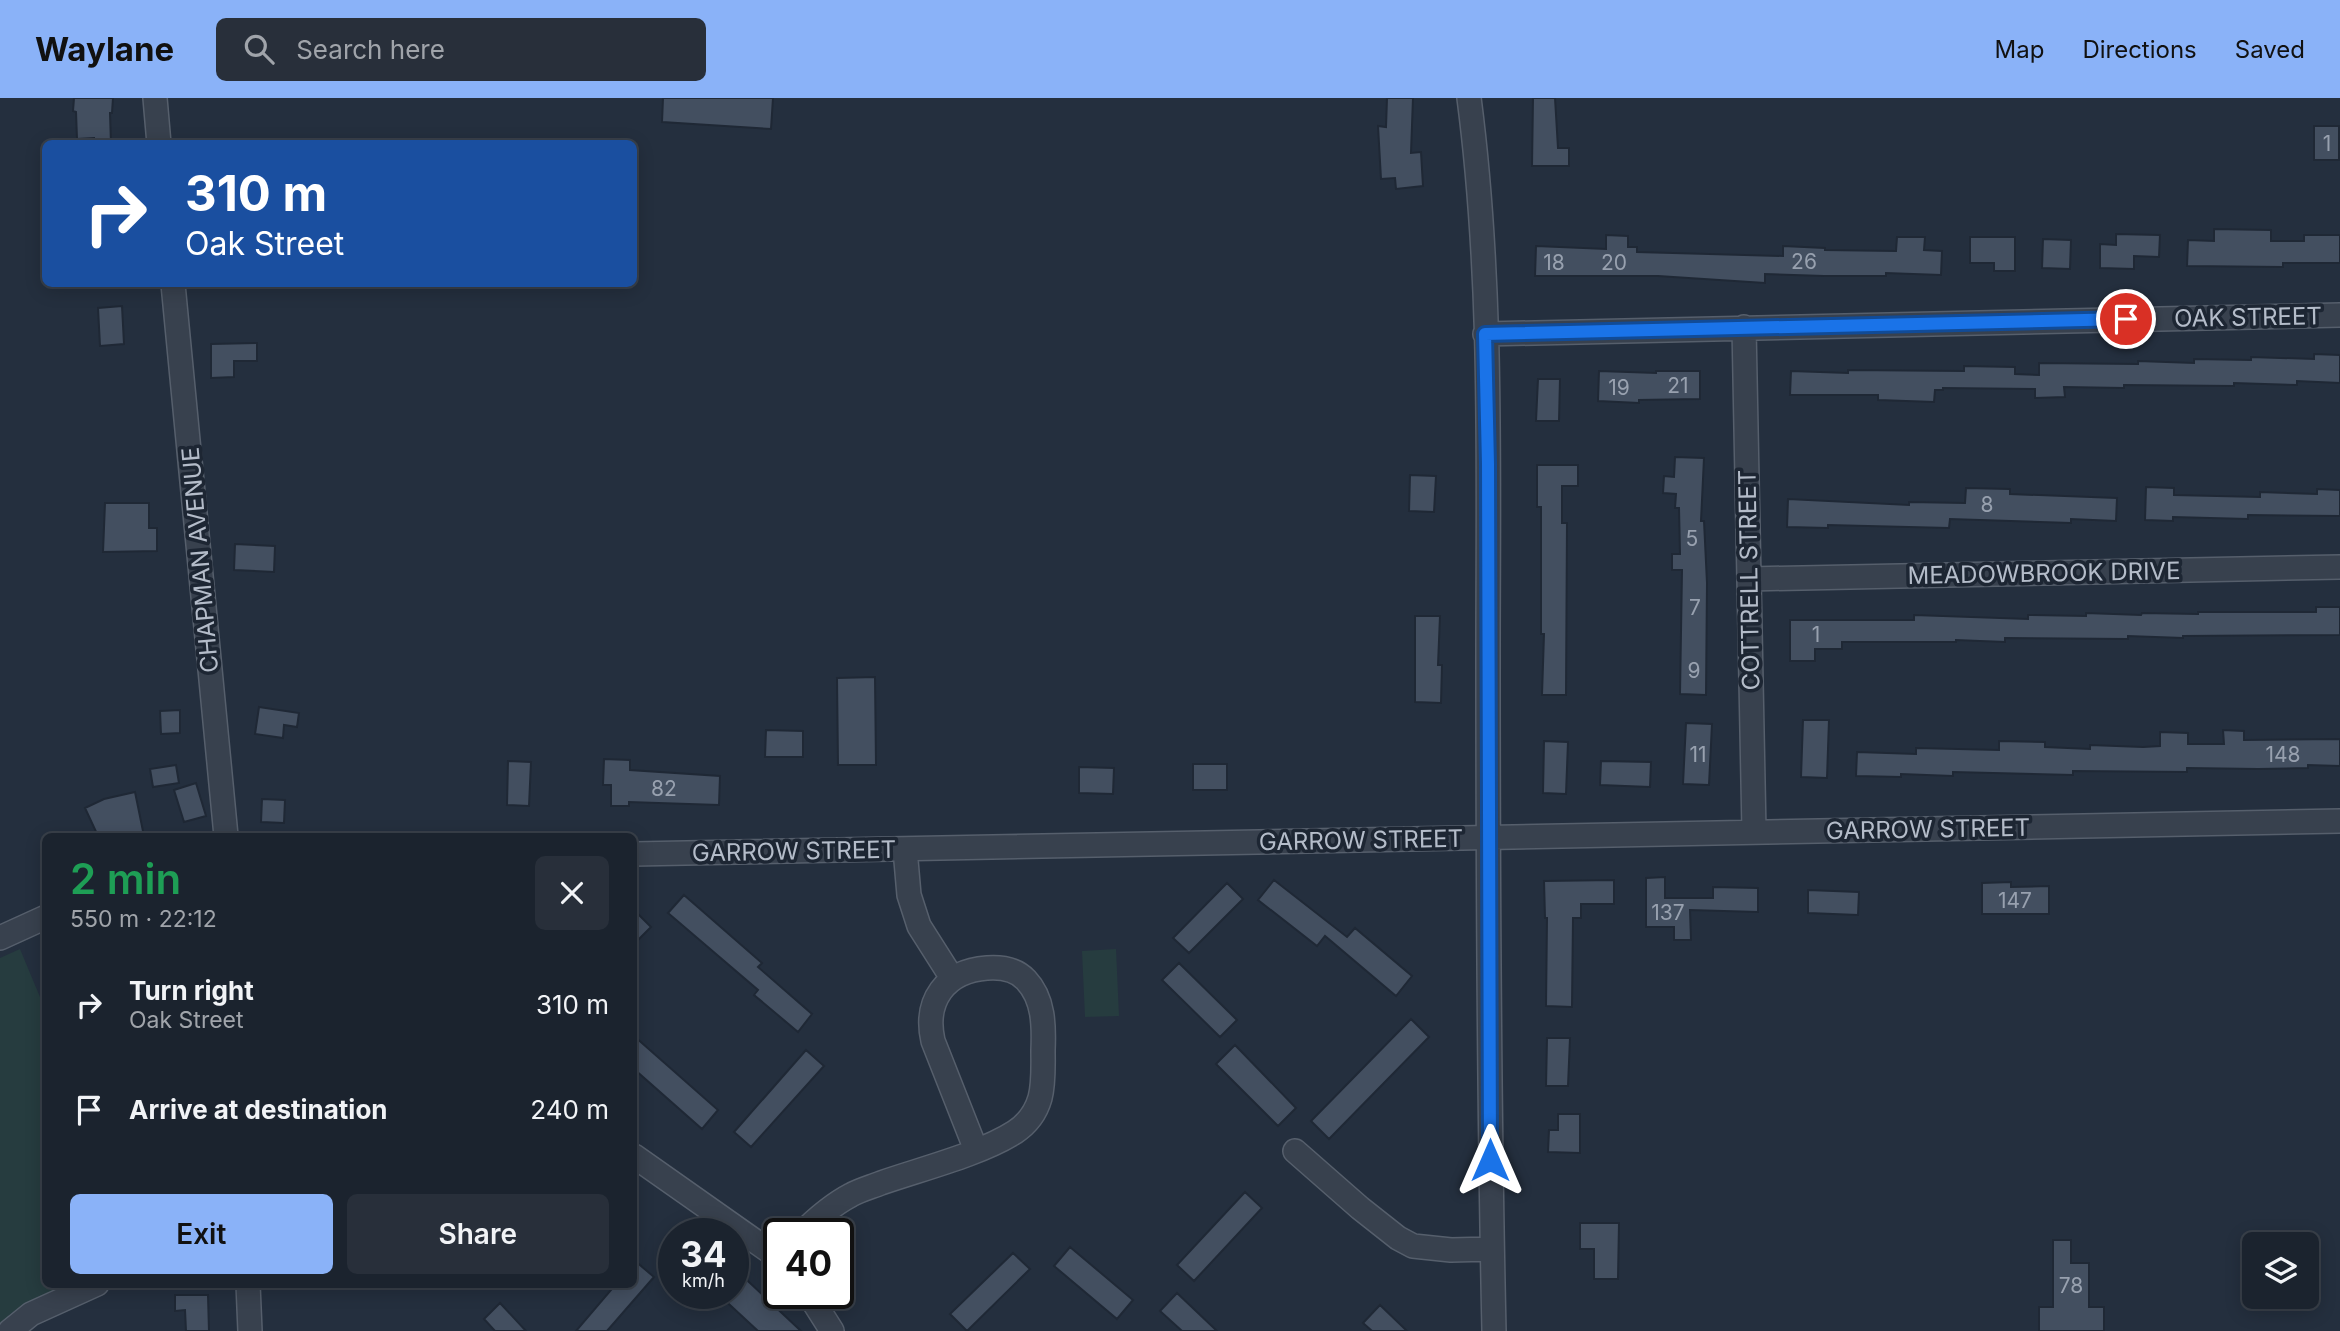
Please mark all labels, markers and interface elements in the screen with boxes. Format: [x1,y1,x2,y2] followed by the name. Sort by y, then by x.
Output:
[216,18,706,81] search box
[35,29,174,69] text: Waylane
[240,30,278,68] icon: search
[296,34,445,65] text: Search here
[1995,35,2044,64] text: Map
[2082,35,2197,64] text: Directions
[2235,35,2305,64] text: Saved
[2323,131,2331,156] house number: 1
[185,164,327,223] text: 310 m
[70,168,161,259] icon: right
[185,224,344,263] text: Oak Street
[1791,249,1817,274] house number: 26
[1543,250,1565,275] house number: 18
[1601,250,1627,275] house number: 20
[2096,289,2156,349] pin
[2107,300,2145,338] icon: arrive
[2174,301,2322,333] street label: OAK STREET
[1667,373,1689,398] house number: 21
[1608,375,1630,400] house number: 19
[176,446,224,674] street label: CHAPMAN AVENUE
[1733,469,1765,691] street label: COTTRELL STREET
[1981,492,1994,517] house number: 8
[1686,526,1698,551] house number: 5
[1907,556,2181,590] street label: MEADOWBROOK DRIVE
[1689,595,1701,620] house number: 7
[1812,622,1820,647] house number: 1
[1687,658,1701,683] house number: 9
[1689,742,1707,767] house number: 11
[2265,742,2301,767] house number: 148
[651,776,677,801] house number: 82
[1826,813,2030,845] street label: GARROW STREET
[1259,824,1463,856] street label: GARROW STREET
[692,835,896,867] street label: GARROW STREET
[70,853,181,904] text: 2 min
[535,856,609,930] button: close
[1998,888,2032,913] house number: 147
[1651,900,1685,925] house number: 137
[70,905,217,933] text: 550 m · 22:12
[129,975,254,1006] text: Turn right
[70,986,108,1024] icon: right
[536,989,609,1020] text: 310 m
[129,1006,244,1034] text: Oak Street
[70,1091,108,1129] icon: arrive
[129,1094,388,1125] text: Arrive at destination
[530,1094,609,1125] text: 240 m
[1453,1123,1527,1197] position arrow
[70,1194,333,1274] button: Exit
[347,1194,609,1274] button: Share
[763,1218,854,1309] speed limit sign: 40
[2242,1232,2319,1309] map controls
[2242,1232,2319,1309] button: layers
[680,1233,727,1275] text: 34
[682,1270,725,1291] text: km/h
[2059,1273,2083,1298] house number: 78

